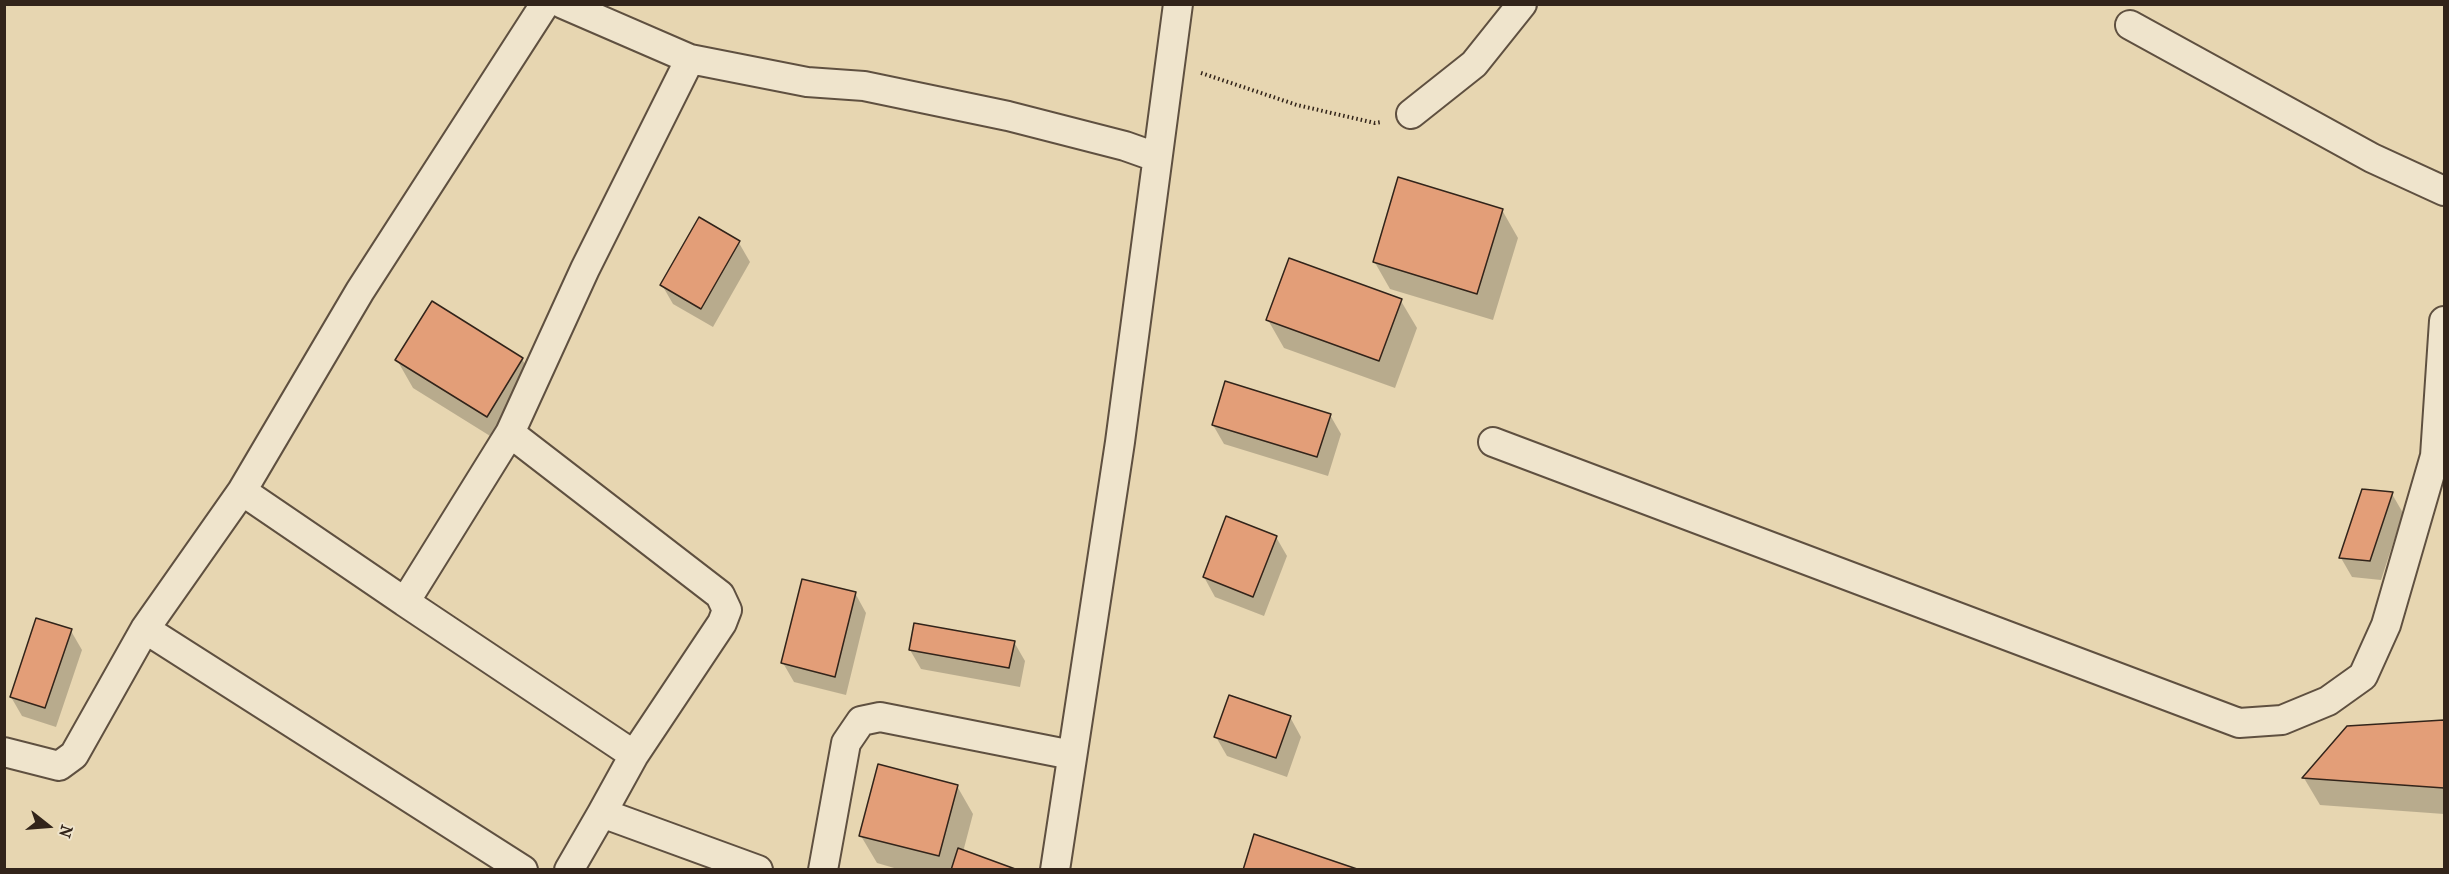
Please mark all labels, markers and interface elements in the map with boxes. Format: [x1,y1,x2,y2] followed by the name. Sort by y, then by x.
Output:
[18,796,78,856] north arrow
[55,823,77,840] text: N

